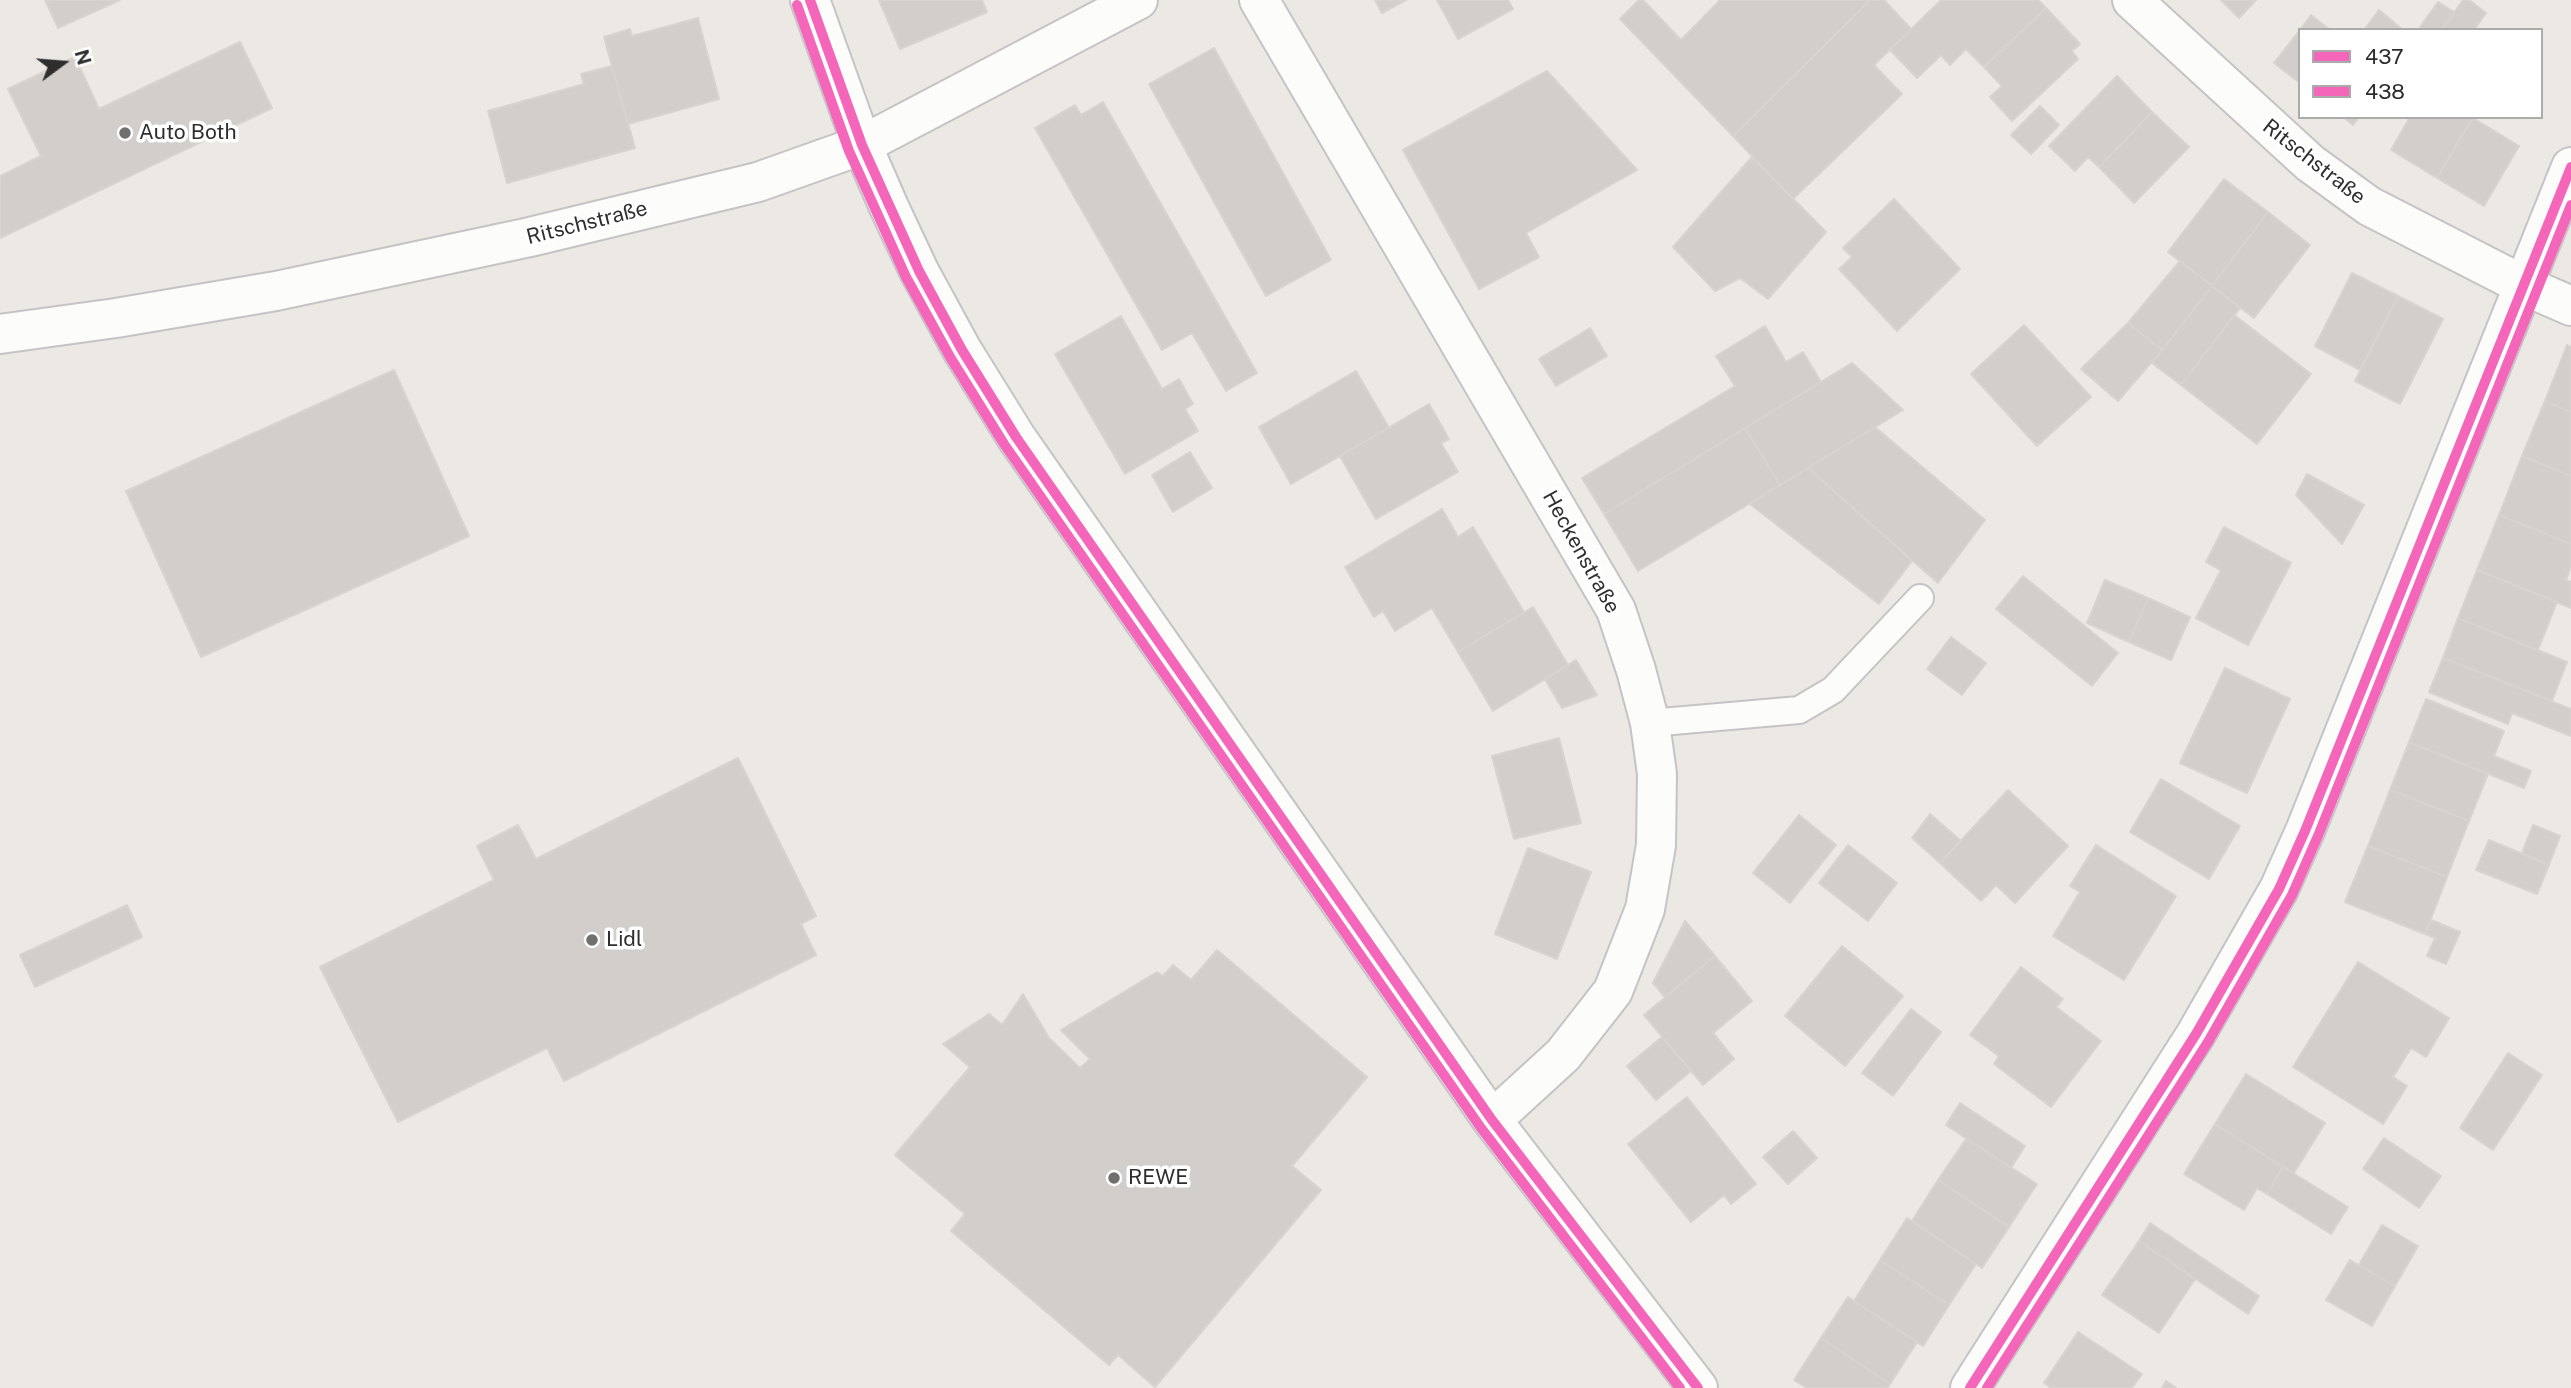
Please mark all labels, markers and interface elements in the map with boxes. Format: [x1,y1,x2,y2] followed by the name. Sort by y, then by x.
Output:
[28,28,98,98] north arrow
[2298,28,2543,119] legend
[2365,44,2404,69] text: 437
[71,47,96,67] text: N
[2365,79,2405,104] text: 438
[2258,114,2370,210] street label: Ritschstraße
[139,120,237,146] place label: Auto Both
[117,125,133,141] marker: Auto Both
[524,196,650,250] street label: Ritschstraße
[1537,486,1625,618] street label: Heckenstraße
[606,927,642,953] place label: Lidl
[584,932,600,948] marker: Lidl
[1128,1165,1188,1191] place label: REWE
[1106,1170,1122,1186] marker: REWE

